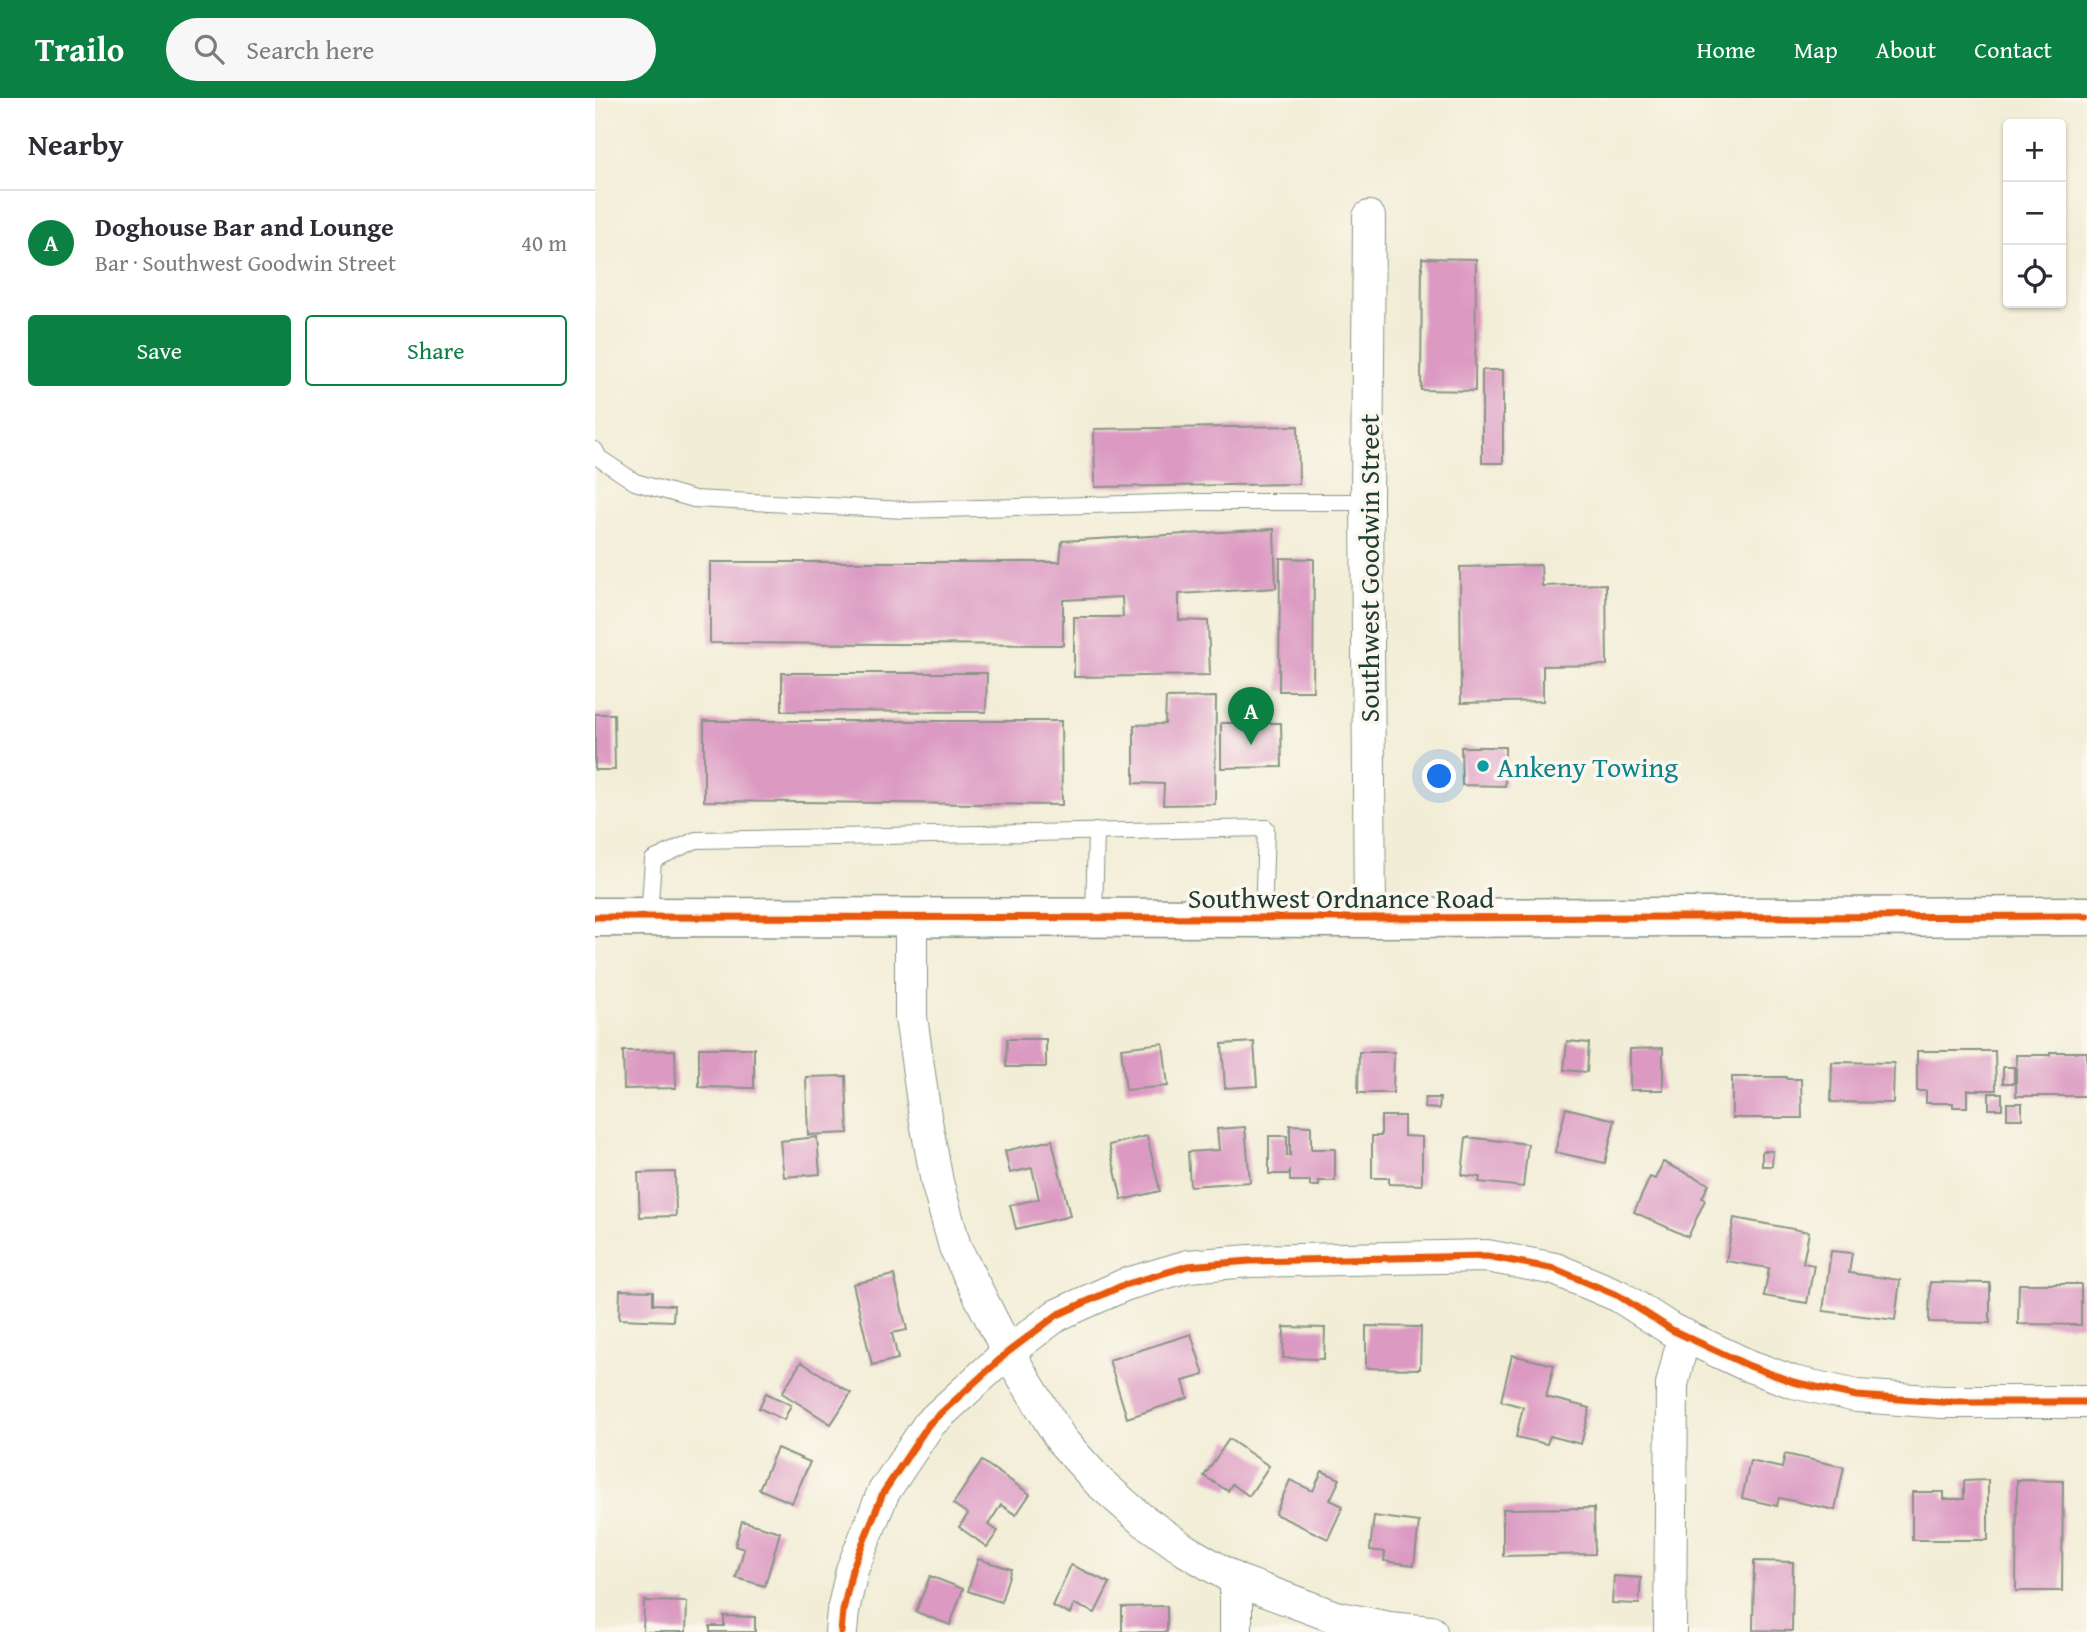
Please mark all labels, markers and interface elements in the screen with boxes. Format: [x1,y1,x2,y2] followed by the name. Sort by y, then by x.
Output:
[166,18,656,81] search box
[35,25,124,73] text: Trailo
[190,30,228,68] icon: search
[246,30,375,69] text: Search here
[1697,32,1756,67] text: Home
[1794,32,1838,67] text: Map
[1876,32,1936,67] text: About
[1974,32,2052,67] text: Contact
[2003,119,2066,308] map controls
[2003,119,2066,182] button: +
[28,122,124,166] text: Nearby
[2003,182,2066,245] button: −
[95,207,394,246] text: Doghouse Bar and Lounge
[44,226,58,259] text: A
[521,226,567,259] text: 40 m
[2003,245,2066,308] button: locate
[95,246,396,279] text: Bar · Southwest Goodwin Street
[28,315,291,386] button: Save
[305,315,567,386] button: Share
[1348,413,1389,722] street label: Southwest Goodwin Street
[1228,687,1274,745] pin: A
[1497,746,1678,787] place label: Ankeny Towing
[1475,758,1491,774] marker: Ankeny Towing
[1422,759,1456,793] your location
[1188,877,1494,918] street label: Southwest Ordnance Road

